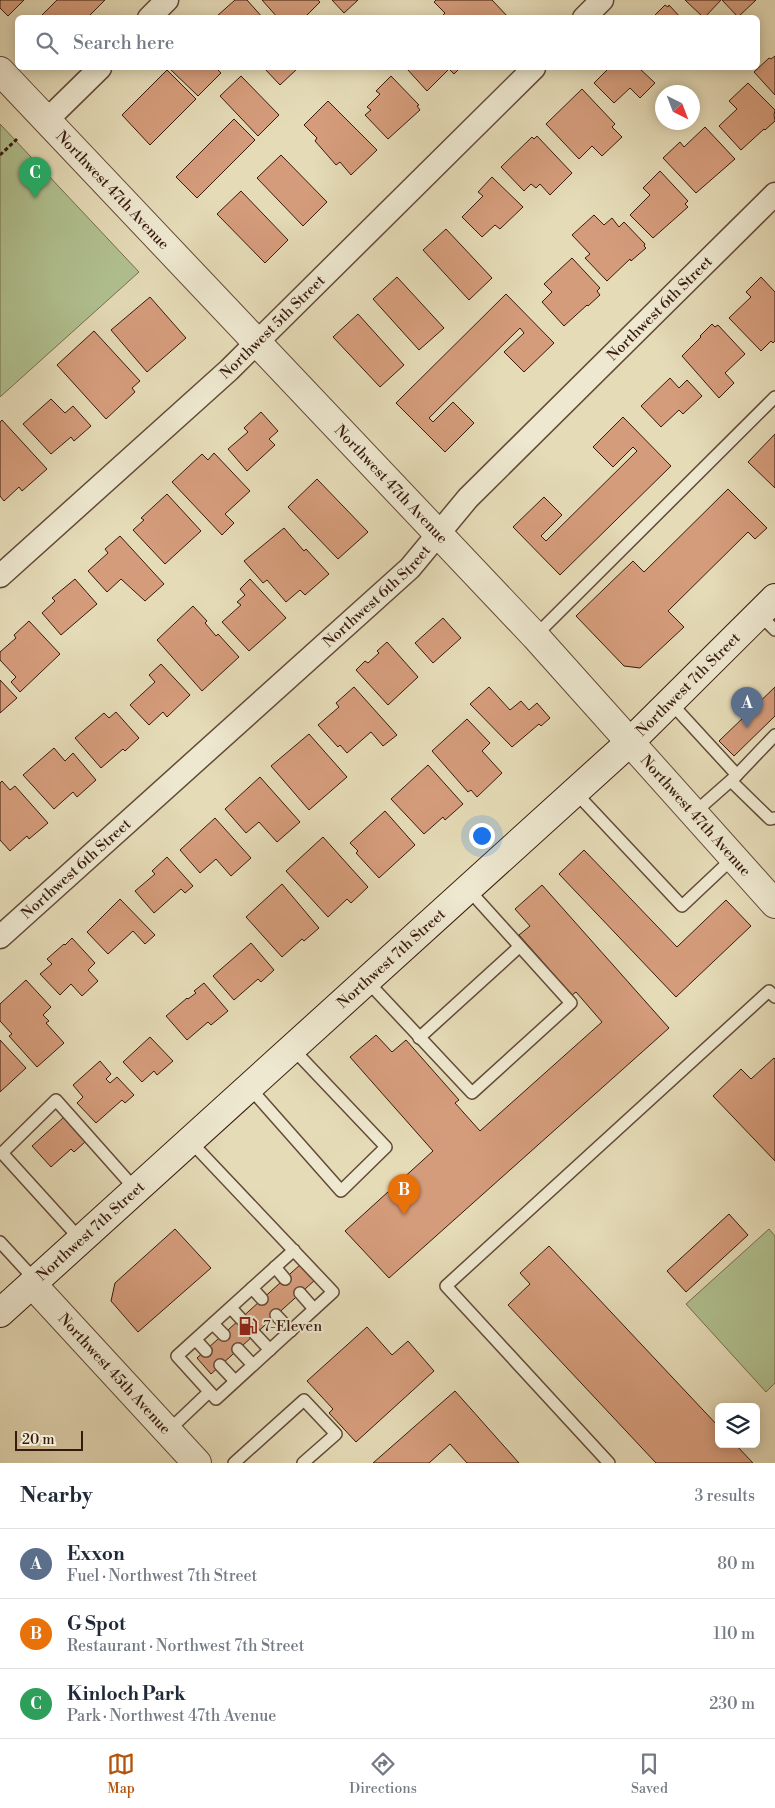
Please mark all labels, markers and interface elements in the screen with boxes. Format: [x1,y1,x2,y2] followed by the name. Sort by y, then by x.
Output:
[15,15,760,70] search box
[33,29,61,57] icon: search
[73,31,174,55] text: Search here
[655,85,700,130] north arrow
[52,127,173,253] street label: Northwest 47th Avenue
[19,157,51,198] pin: C
[603,252,717,365] street label: Northwest 6th Street
[216,271,329,383] street label: Northwest 5th Street
[331,421,452,548] street label: Northwest 47th Avenue
[319,541,435,651] street label: Northwest 6th Street
[632,628,745,740] street label: Northwest 7th Street
[731,687,763,728] pin: A
[636,751,755,880] street label: Northwest 47th Avenue
[17,814,135,923] street label: Northwest 6th Street
[469,823,495,849] your location
[333,904,450,1012] street label: Northwest 7th Street
[388,1174,420,1215] pin: B
[32,1177,149,1285] street label: Northwest 7th Street
[54,1309,175,1438] street label: Northwest 45th Avenue
[237,1315,259,1337] fuel station icon: 7-Eleven
[263,1317,322,1336] place label: 7-Eleven
[715,1403,760,1448] map controls
[715,1403,760,1448] button: layers
[15,1428,82,1451] scale bar
[22,1431,54,1449] text: 20 m
[20,1483,93,1509] text: Nearby
[694,1486,755,1506] text: 3 results
[67,1542,125,1566] text: Exxon
[30,1554,42,1574] text: A
[717,1554,755,1574] text: 80 m
[67,1566,257,1586] text: Fuel · Northwest 7th Street
[67,1612,126,1636] text: G Spot
[30,1624,42,1644] text: B
[713,1624,755,1644] text: 110 m
[67,1636,304,1656] text: Restaurant · Northwest 7th Street
[67,1682,186,1706] text: Kinloch Park
[30,1694,42,1714] text: C
[709,1694,755,1714] text: 230 m
[67,1706,276,1726] text: Park · Northwest 47th Avenue
[107,1750,135,1798] tab: Map
[349,1750,417,1798] tab: Directions
[631,1750,668,1798] tab: Saved

